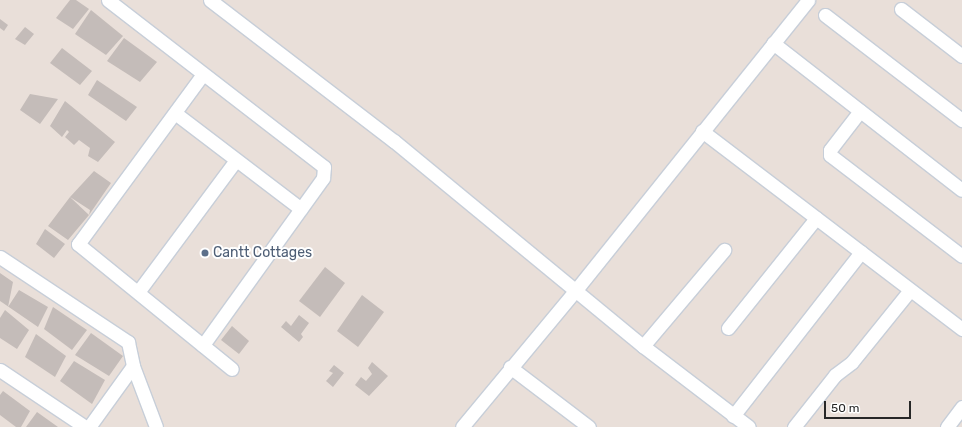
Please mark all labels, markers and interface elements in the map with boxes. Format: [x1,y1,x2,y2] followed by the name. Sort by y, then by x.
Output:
[213,245,312,261] place label: Cantt Cottages
[200,248,210,258] marker: Cantt Cottages
[826,393,913,419] scale bar
[831,401,859,415] text: 50 m

